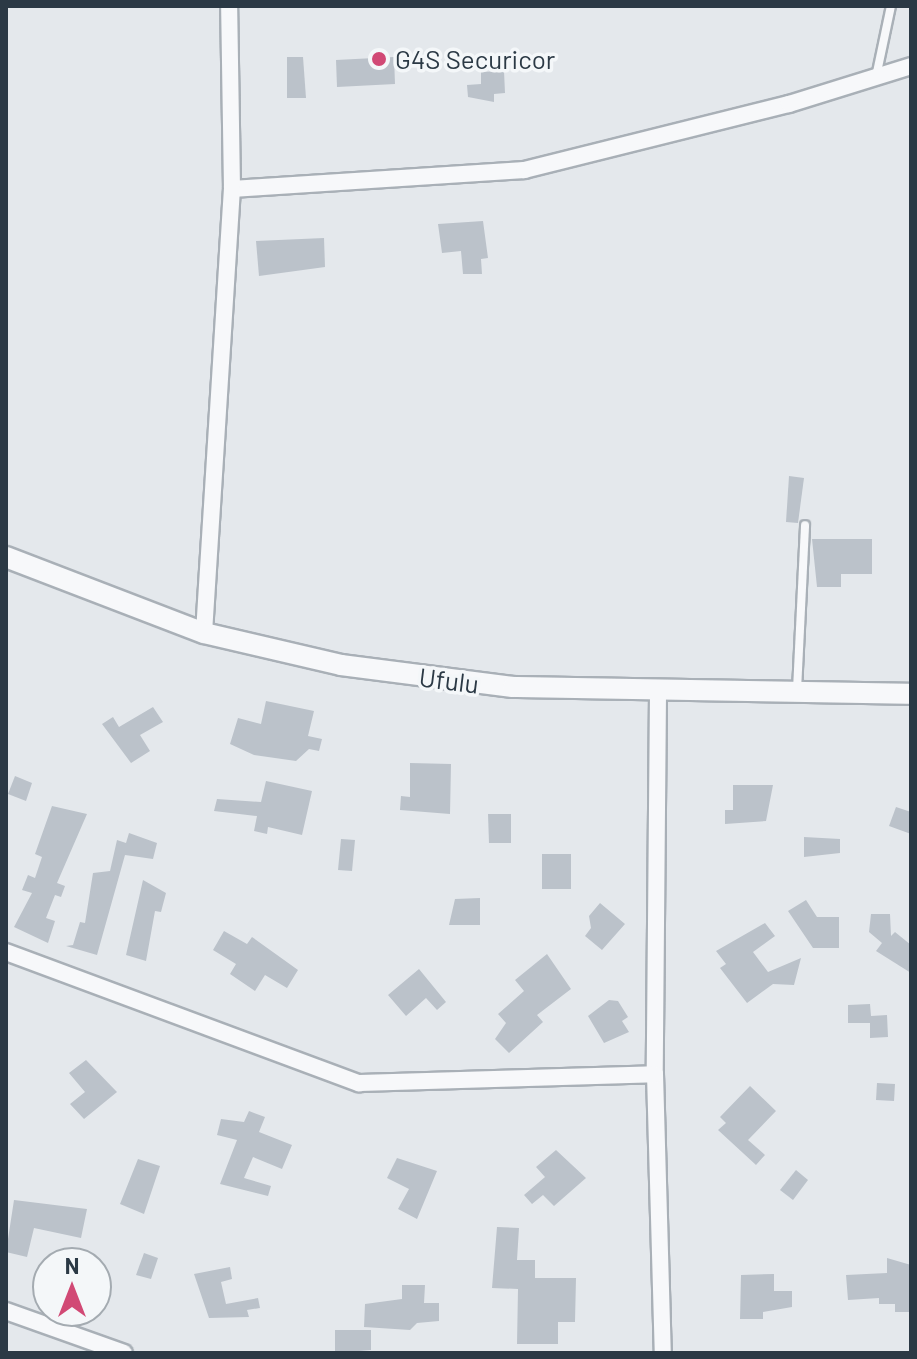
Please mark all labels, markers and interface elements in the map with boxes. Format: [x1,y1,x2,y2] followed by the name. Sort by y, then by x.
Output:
[395,43,555,75] place label: G4S Securicor
[370,50,388,68] marker: G4S Securicor
[417,661,481,699] street label: Ufulu
[32,1247,112,1327] north arrow
[65,1252,79,1278] text: N

